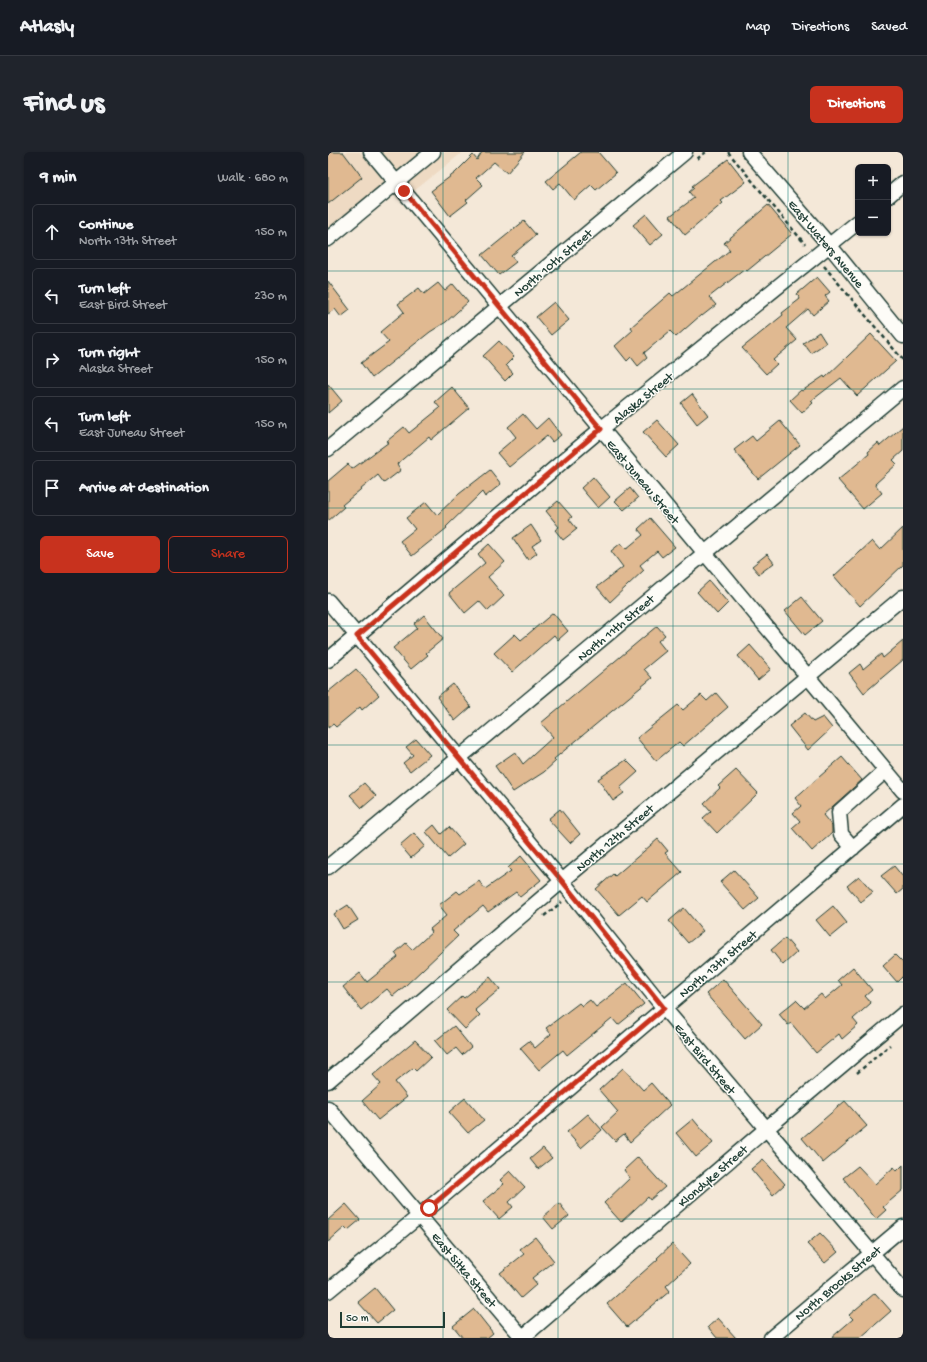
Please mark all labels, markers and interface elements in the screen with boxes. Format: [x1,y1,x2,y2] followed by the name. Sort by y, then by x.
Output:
[20,16,74,39] text: Atlasly
[746,19,770,36] text: Map
[792,19,849,36] text: Directions
[871,19,907,36] text: Saved
[810,86,903,123] button: Directions
[24,88,104,121] text: Find us
[855,164,891,236] map controls
[855,164,891,200] button: +
[40,168,76,188] text: 9 min
[217,171,288,186] text: Walk · 680 m
[395,182,413,200] route end
[784,198,866,292] street label: East Waters Avenue
[855,200,891,236] button: −
[79,216,133,234] text: Continue
[41,221,63,243] icon: ahead
[255,225,287,240] text: 150 m
[511,226,597,301] street label: North 10th Street
[79,234,176,249] text: North 13th Street
[79,280,130,298] text: Turn left
[41,285,63,307] icon: left
[254,289,287,304] text: 230 m
[79,298,167,313] text: East Bird Street
[79,344,139,362] text: Turn right
[41,349,63,371] icon: right
[255,353,287,368] text: 150 m
[79,362,152,377] text: Alaska Street
[610,369,678,428] street label: Alaska Street
[79,408,130,426] text: Turn left
[41,413,63,435] icon: left
[255,417,287,432] text: 150 m
[79,426,184,441] text: East Juneau Street
[602,437,683,529] street label: East Juneau Street
[41,477,63,499] icon: arrive
[79,479,209,497] text: Arrive at destination
[40,536,160,573] button: Save
[168,536,288,573] button: Share
[575,591,659,665] street label: North 11th Street
[574,801,659,876] street label: North 12th Street
[677,927,762,1002] street label: North 13th Street
[670,1021,739,1099] street label: East Bird Street
[676,1142,753,1211] street label: Klondyke Street
[420,1199,438,1217] route start
[427,1230,500,1312] street label: East Sitka Street
[792,1242,886,1324] street label: North Brooks Street
[340,1310,445,1329] scale bar
[346,1313,368,1325] text: 50 m

